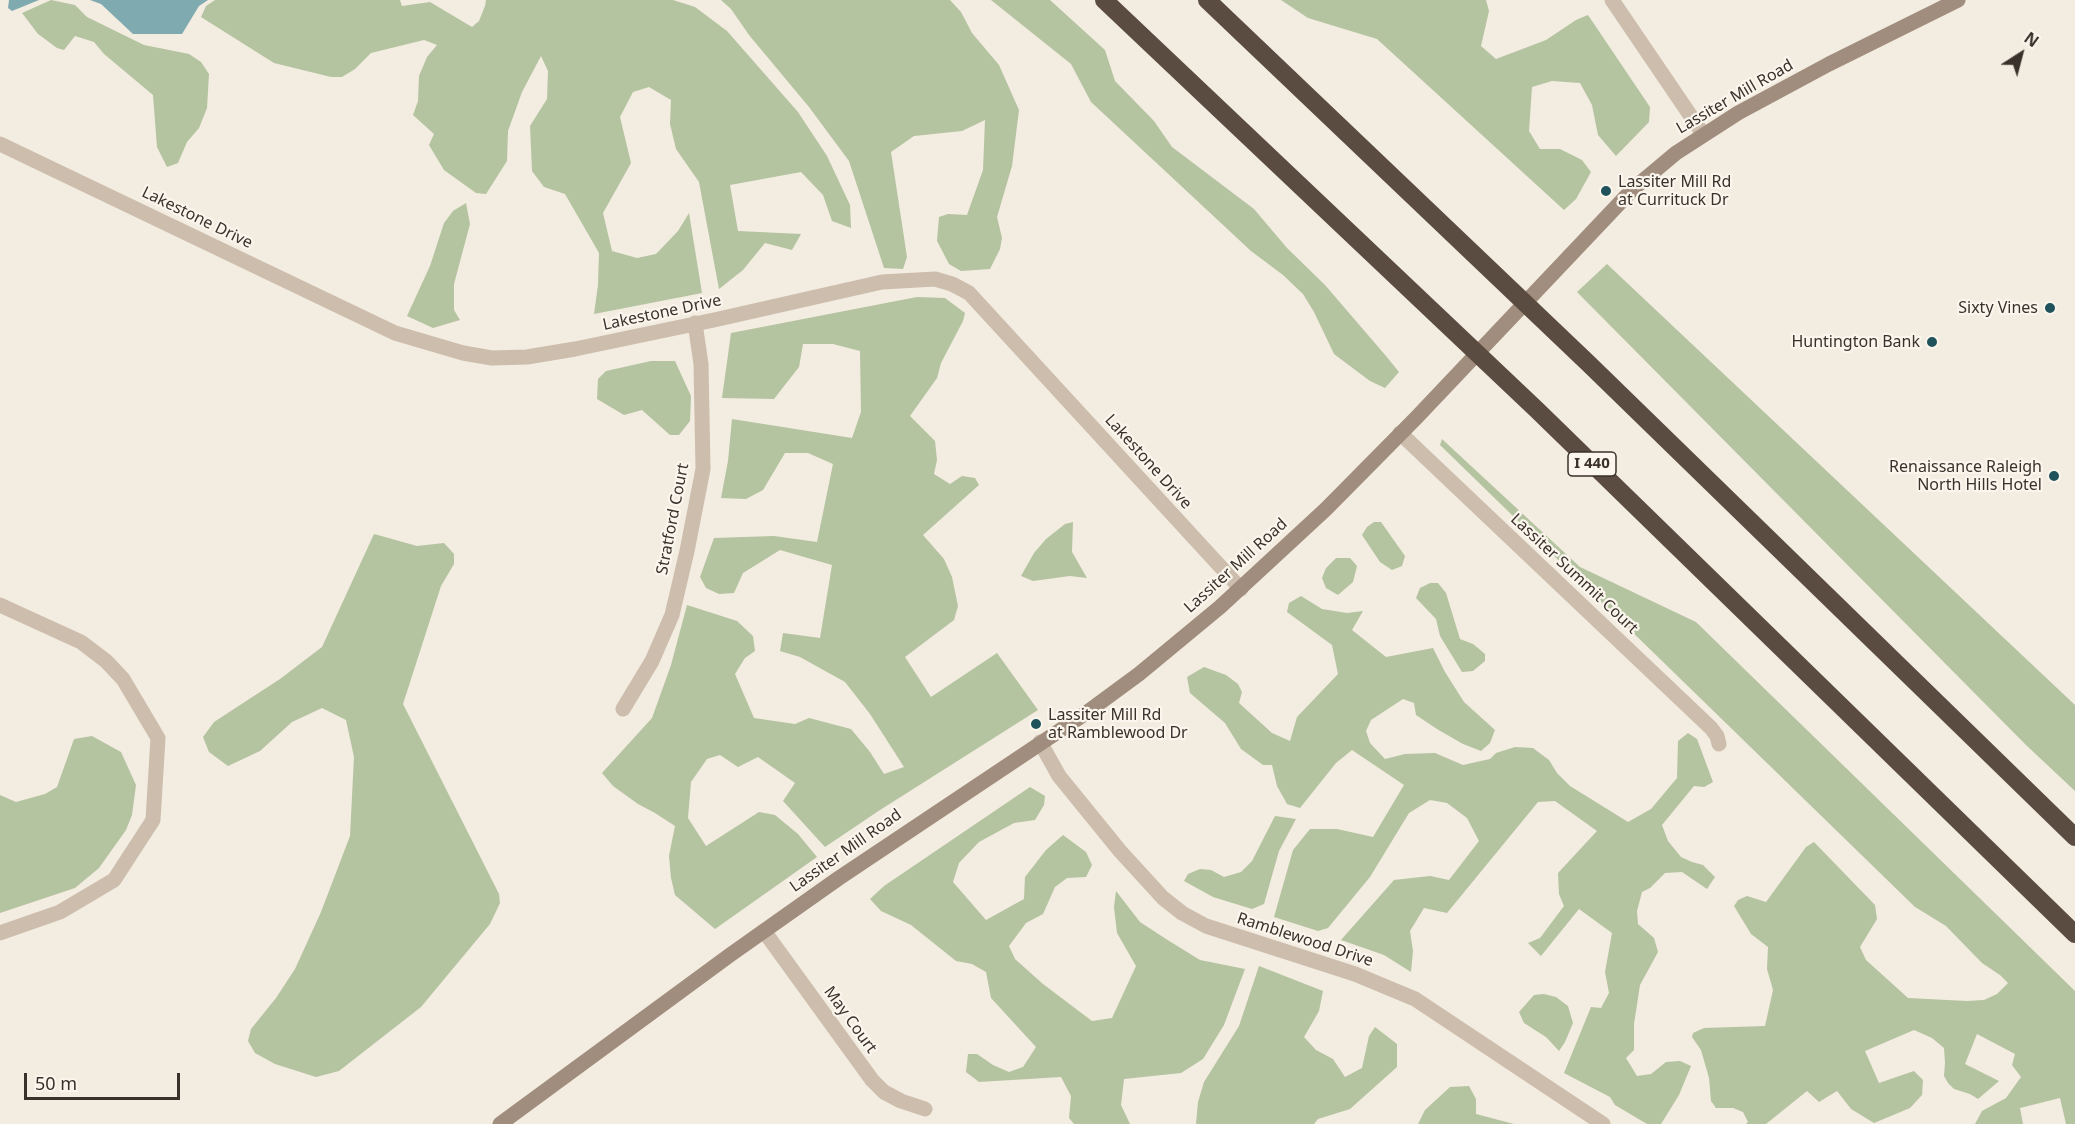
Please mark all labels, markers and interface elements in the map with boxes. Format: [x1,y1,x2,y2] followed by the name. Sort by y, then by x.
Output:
[1991,24,2051,84] north arrow
[2020,27,2043,52] text: N
[1673,56,1797,138] street label: Lassiter Mill Road
[1618,172,1731,210] place label: Lassiter Mill Rd at Currituck Dr
[139,183,255,253] street label: Lakestone Drive
[1599,184,1613,198] marker: Lassiter Mill Rd at Currituck Dr
[601,291,723,335] street label: Lakestone Drive
[1958,298,2038,318] place label: Sixty Vines
[2043,301,2057,315] marker: Sixty Vines
[1791,332,1920,352] place label: Huntington Bank
[1925,335,1939,349] marker: Huntington Bank
[1100,411,1196,513] street label: Lakestone Drive
[1568,452,1616,476] road number: I 440
[1889,457,2042,495] place label: Renaissance Raleigh North Hills Hotel
[653,462,693,576] street label: Stratford Court
[2047,469,2061,483] marker: Renaissance Raleigh North Hills Hotel
[1506,510,1642,638] street label: Lassiter Summit Court
[1181,515,1291,617] street label: Lassiter Mill Road
[1048,705,1188,743] place label: Lassiter Mill Rd at Ramblewood Dr
[1029,717,1043,731] marker: Lassiter Mill Rd at Ramblewood Dr
[786,805,906,897] street label: Lassiter Mill Road
[1234,909,1376,971] street label: Ramblewood Drive
[819,983,881,1057] street label: May Court
[27,1061,183,1099] scale bar
[35,1071,77,1095] text: 50 m

